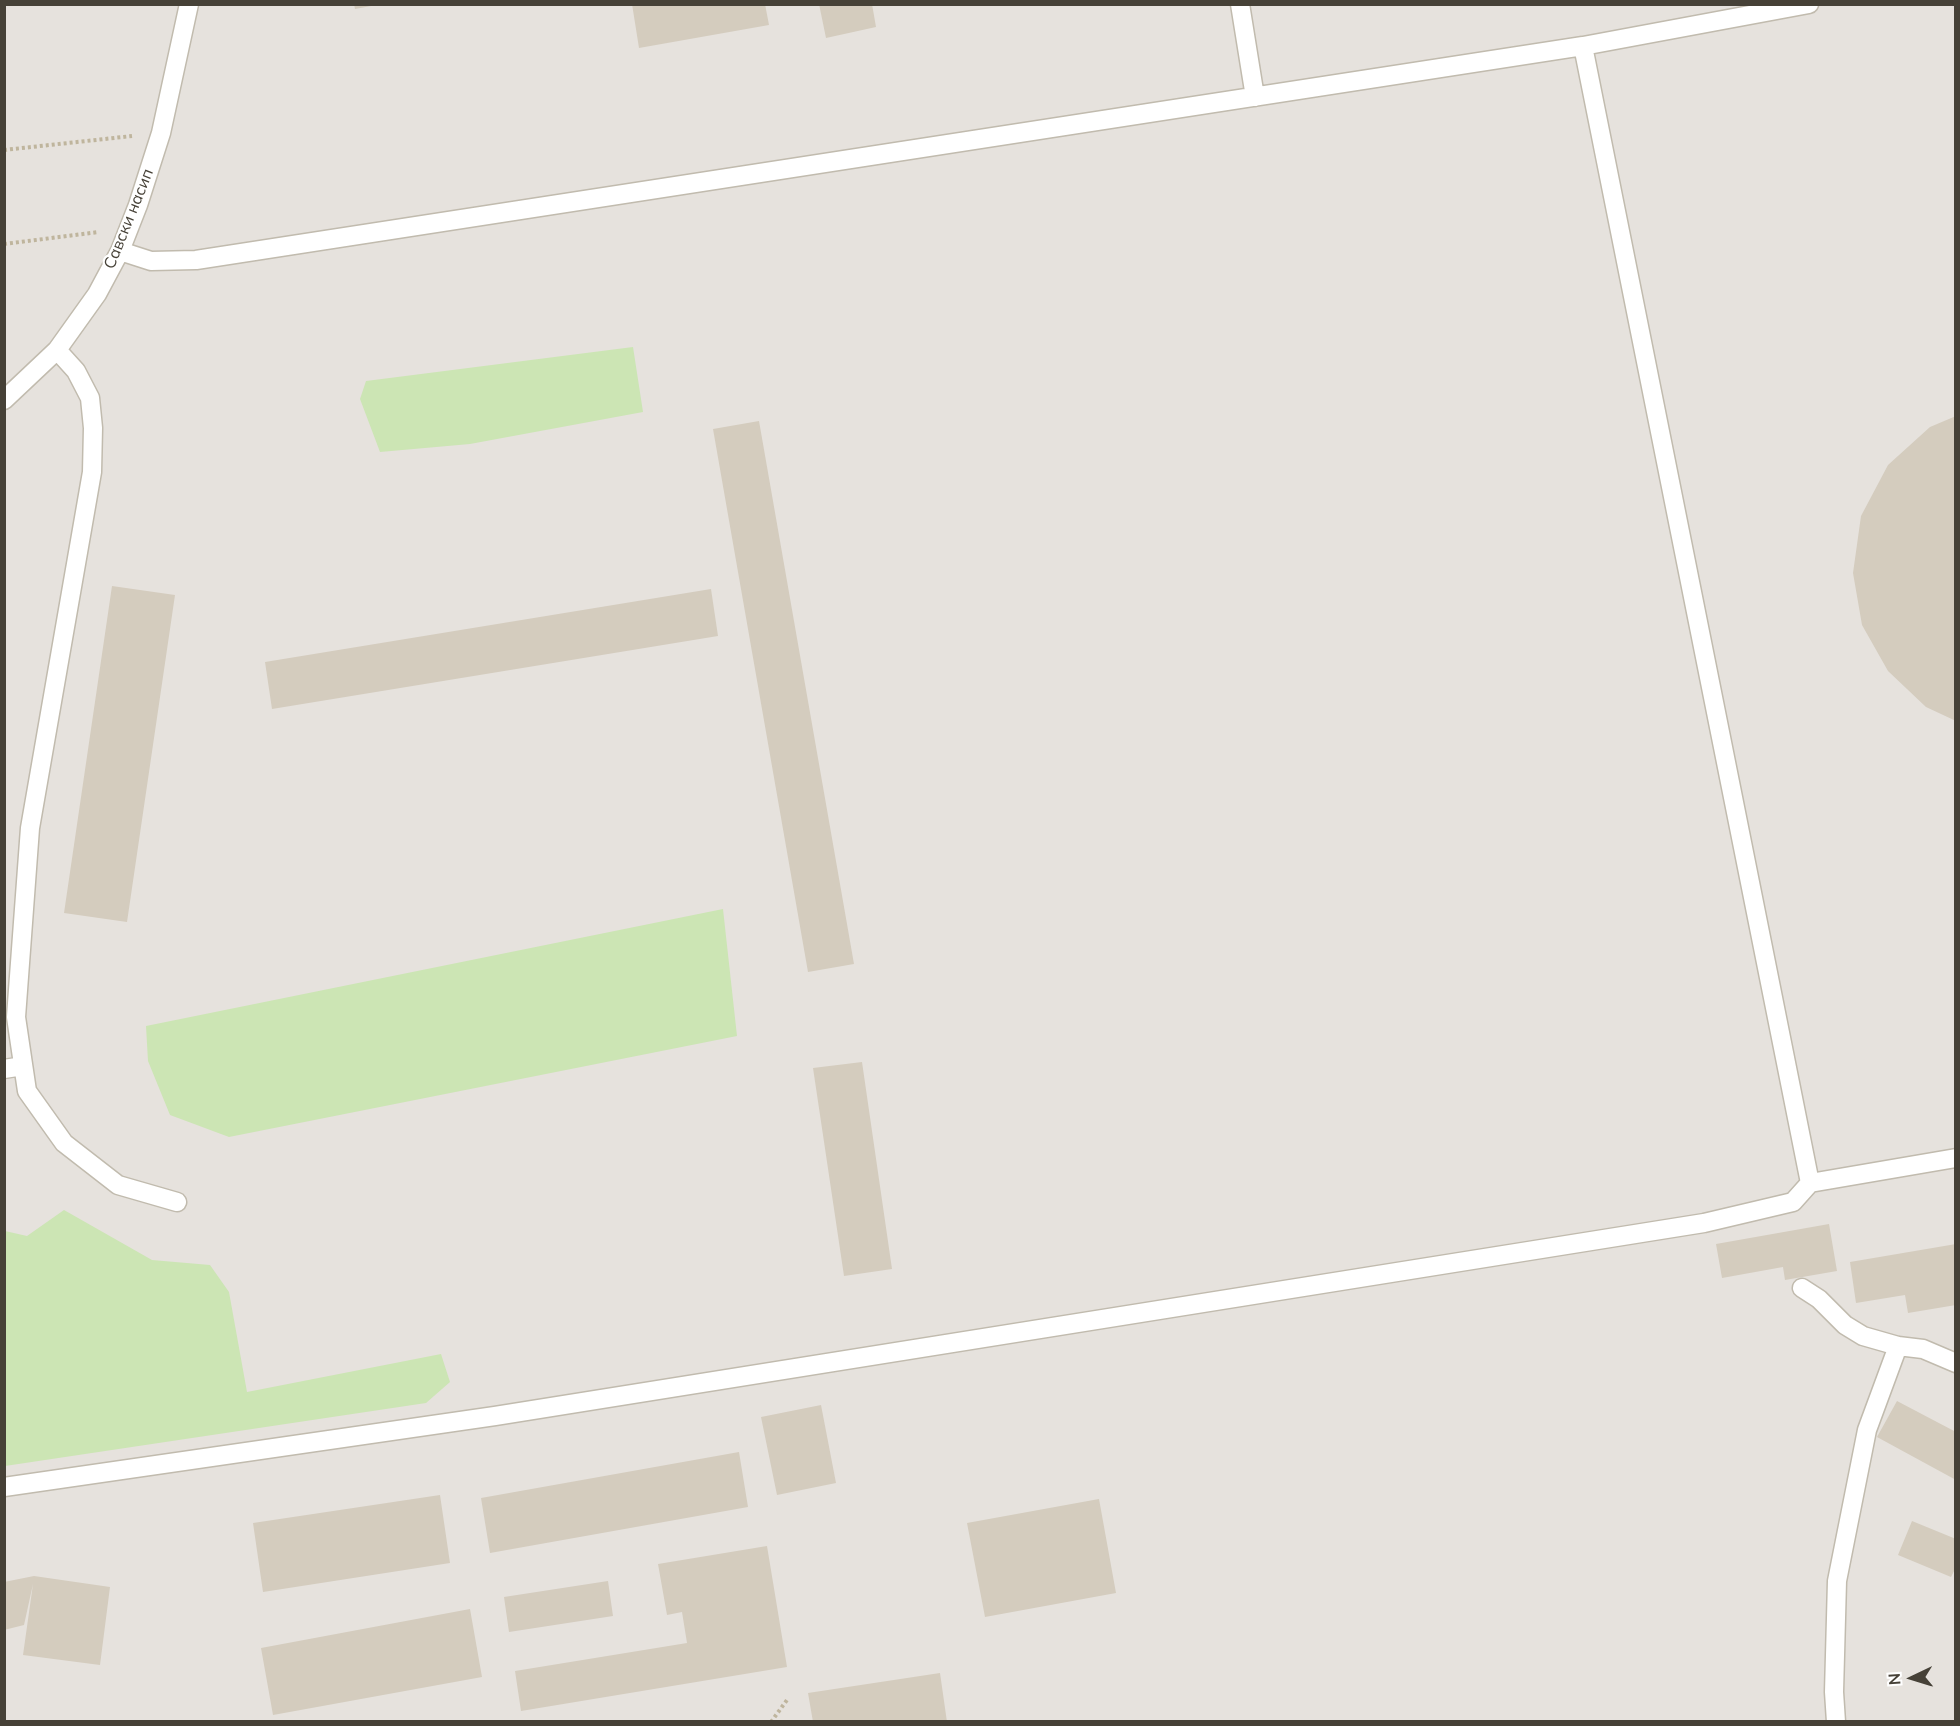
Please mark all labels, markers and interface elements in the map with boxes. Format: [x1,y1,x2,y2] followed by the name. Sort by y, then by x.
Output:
[100,166,158,272] street label: Савски насип
[1882,1648,1942,1708] north arrow
[1884,1673,1904,1686] text: N

